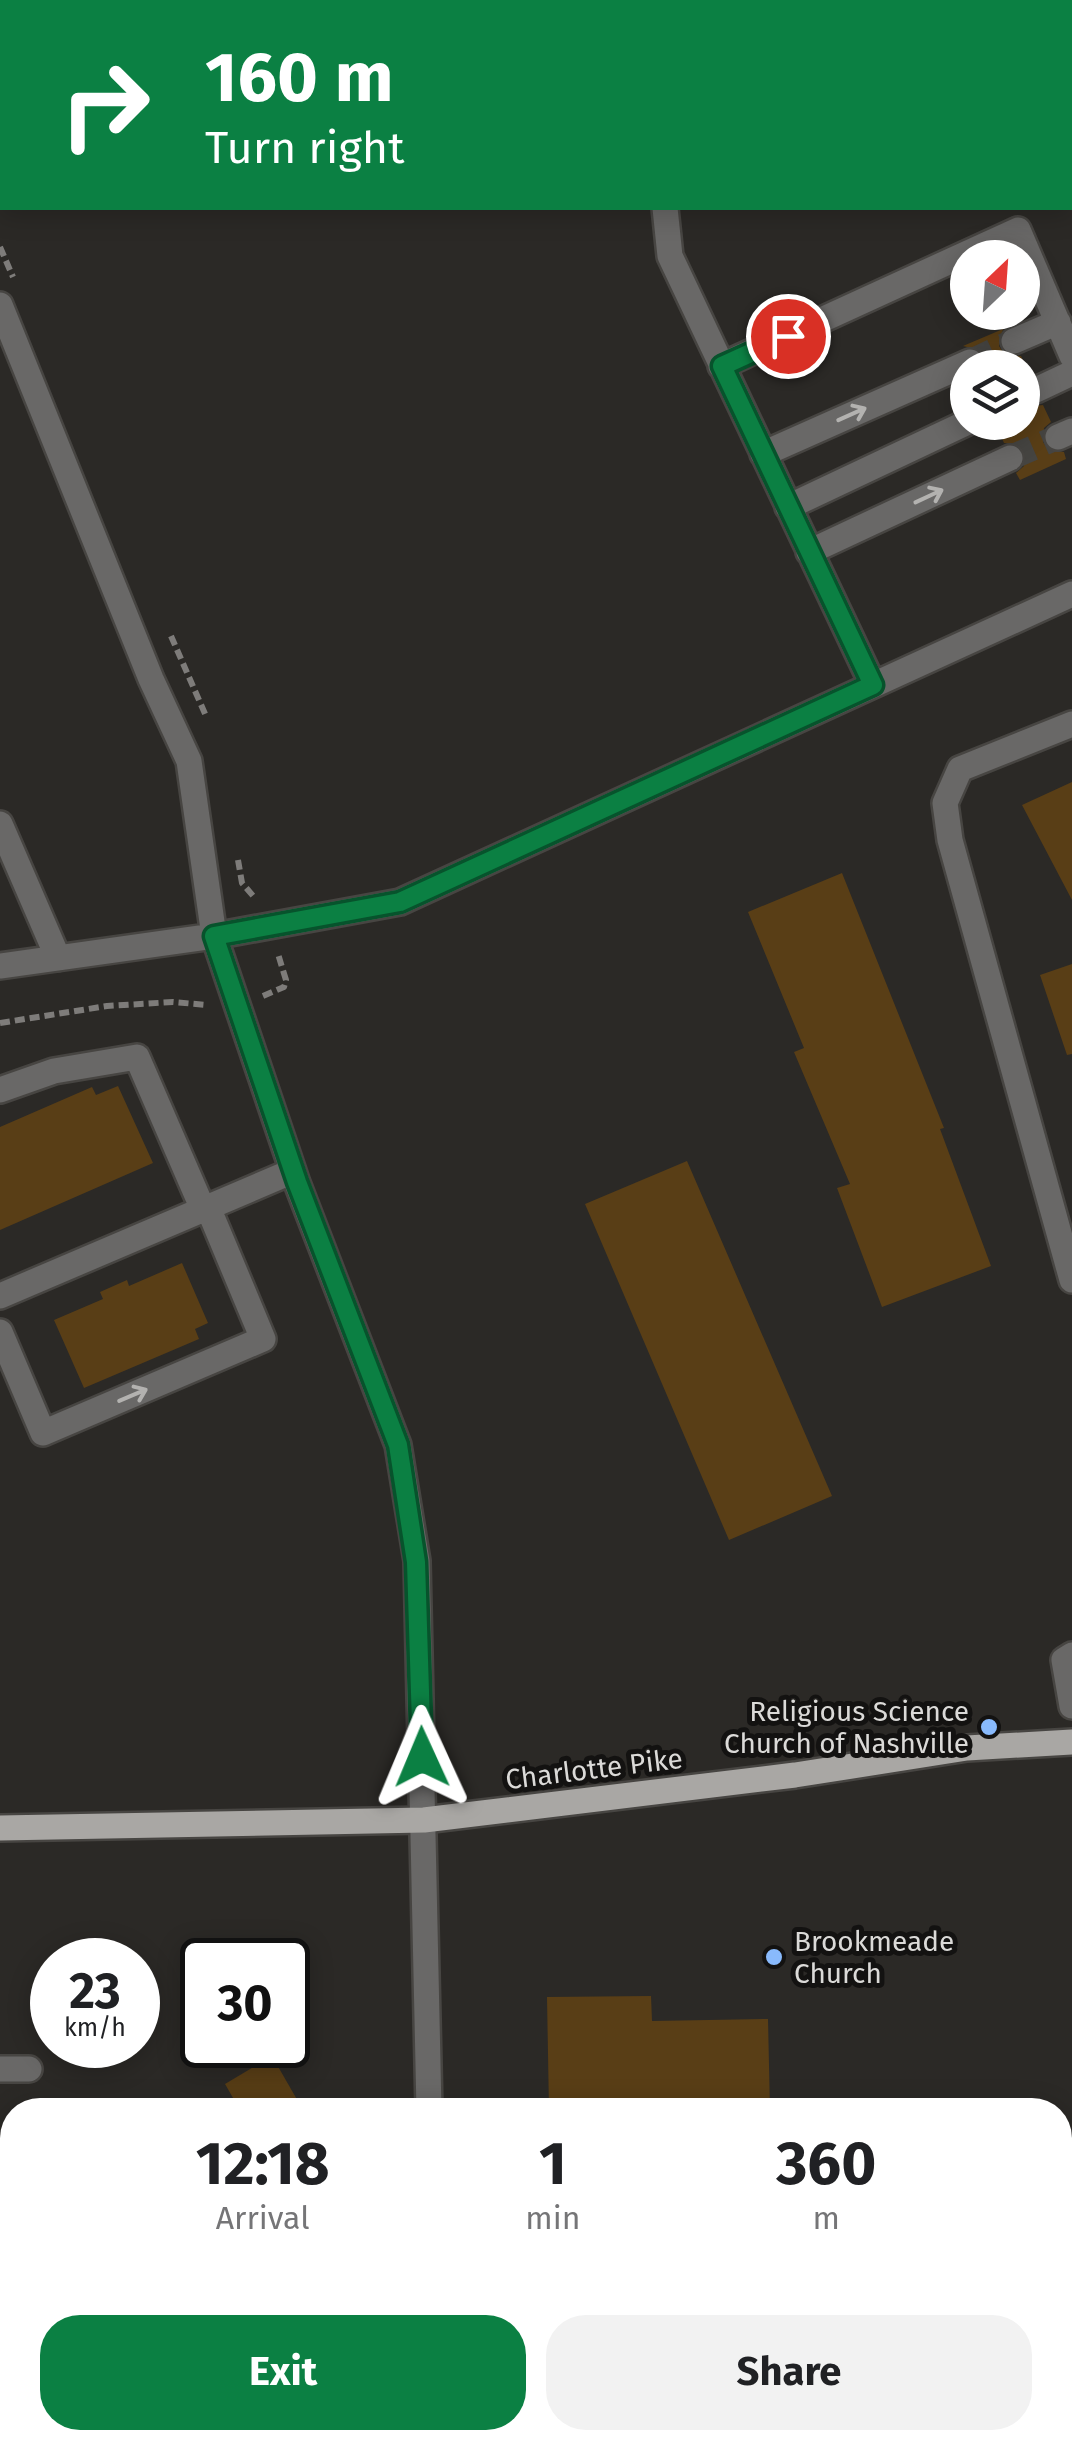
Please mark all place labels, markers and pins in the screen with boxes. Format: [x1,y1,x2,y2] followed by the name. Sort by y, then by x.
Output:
[746,294,831,379] pin
[724,1695,969,1760] place label: Religious Science Church of Nashville
[978,1716,1000,1738] marker: Religious Science Church of Nashville
[794,1925,954,1990] place label: Brookmeade Church
[763,1946,785,1968] marker: Brookmeade Church

